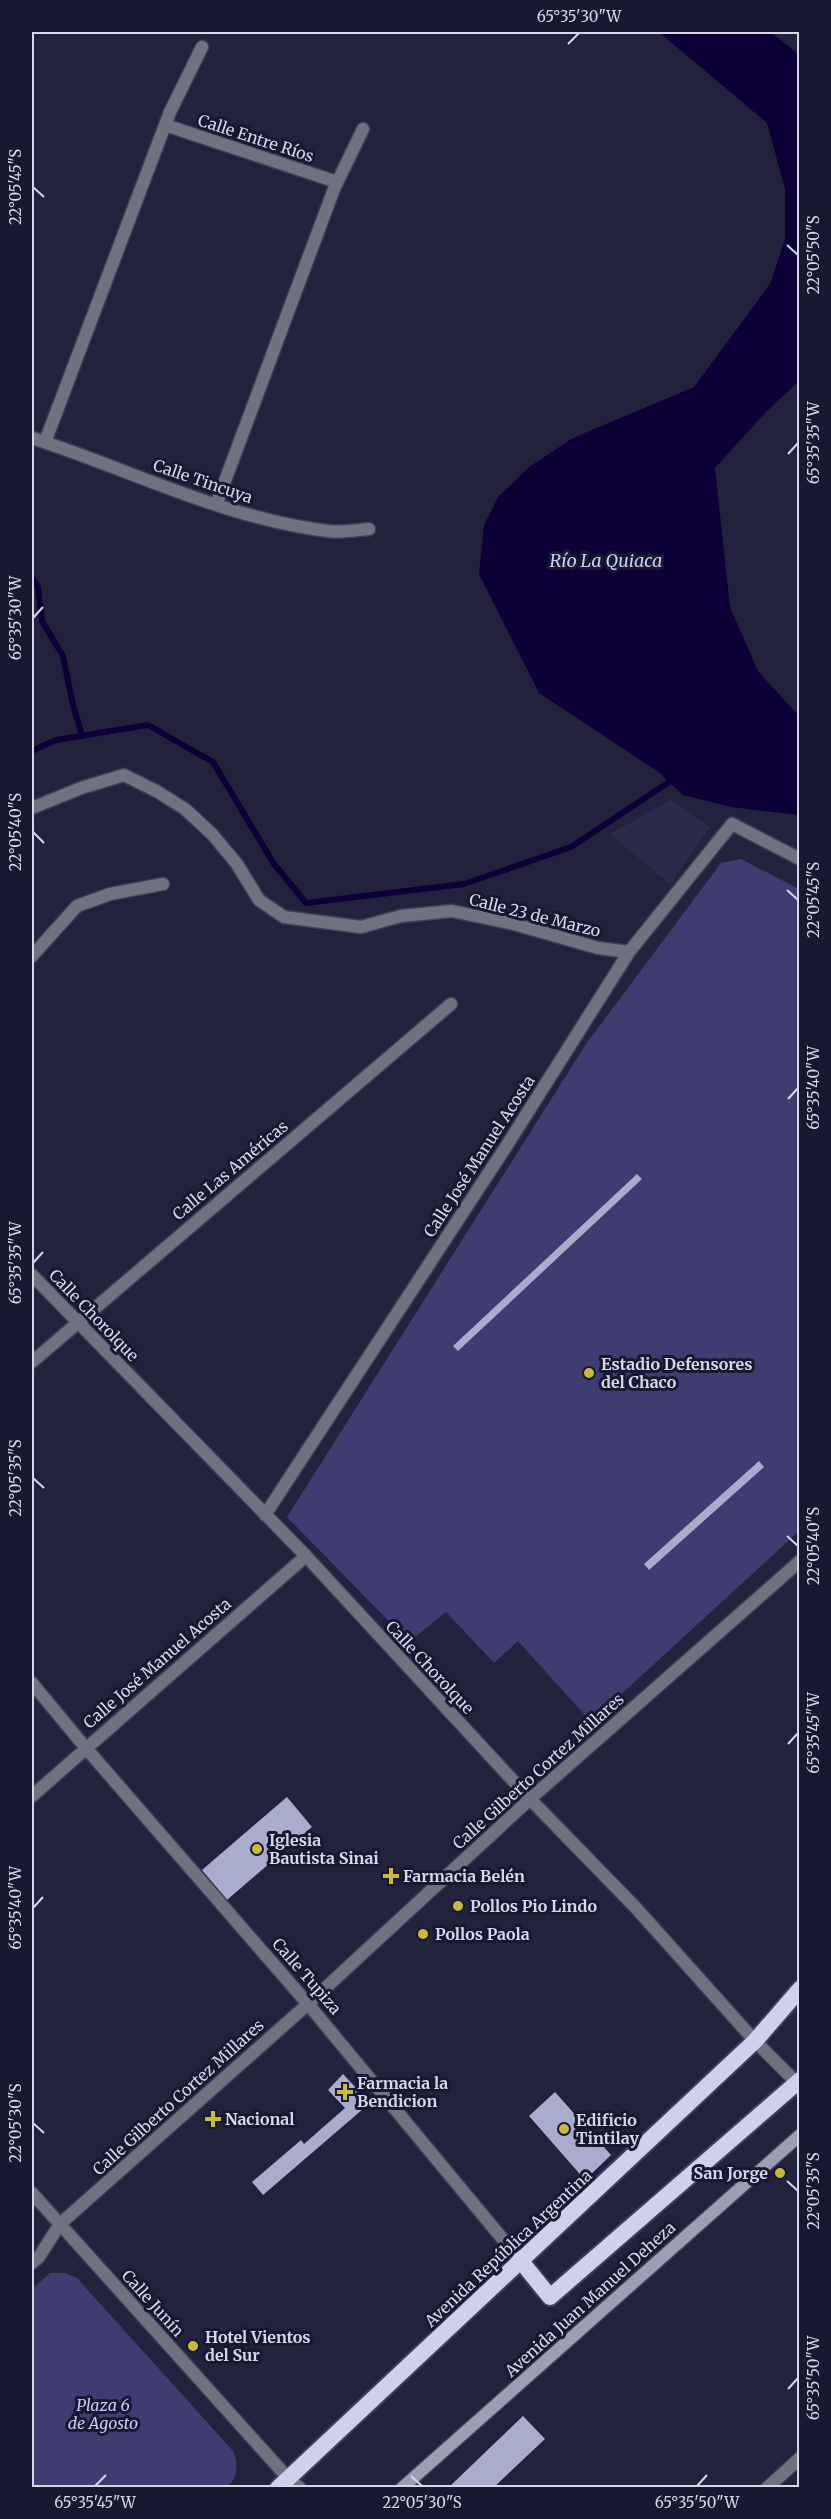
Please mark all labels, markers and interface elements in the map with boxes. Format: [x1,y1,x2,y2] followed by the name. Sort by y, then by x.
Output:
[537,7,622,26] text: 65°35'30"W
[196,110,317,166] street label: Calle Entre Ríos
[6,149,25,225] text: 22°05'45"S
[804,215,823,295] text: 22°05'50"S
[804,401,823,484] text: 65°35'35"W
[151,455,256,507] street label: Calle Tincuya
[550,549,662,572] water label: Río La Quiaca
[6,575,25,660] text: 65°35'30"W
[6,793,25,871] text: 22°05'40"S
[804,862,823,938] text: 22°05'45"S
[467,889,603,941] street label: Calle 23 de Marzo
[804,1045,823,1130] text: 65°35'40"W
[419,1071,539,1241] street label: Calle José Manuel Acosta
[168,1116,292,1224] street label: Calle Las Américas
[6,1221,25,1304] text: 65°35'35"W
[45,1265,143,1365] street label: Calle Chorolque
[601,1354,752,1392] place label: Estadio Defensores del Chaco
[582,1366,596,1380] marker: Estadio Defensores del Chaco
[6,1439,25,1517] text: 22°05'35"S
[804,1507,823,1585] text: 22°05'40"S
[79,1593,235,1733] street label: Calle José Manuel Acosta
[382,1616,478,1718] street label: Calle Chorolque
[448,1689,628,1853] street label: Calle Gilberto Cortez Millares
[804,1691,823,1774] text: 65°35'45"W
[269,1830,379,1868] place label: Iglesia Bautista Sinai
[250,1842,264,1856] marker: Iglesia Bautista Sinai
[6,1865,25,1950] text: 65°35'40"W
[403,1866,525,1886] place label: Farmacia Belén
[384,1869,398,1883] marker: Farmacia Belén
[470,1896,597,1916] place label: Pollos Pio Lindo
[451,1899,465,1913] marker: Pollos Pio Lindo
[435,1924,530,1944] place label: Pollos Paola
[416,1927,430,1941] marker: Pollos Paola
[268,1934,346,2019] street label: Calle Tupiza
[88,2015,268,2179] street label: Calle Gilberto Cortez Millares
[357,2073,448,2111] place label: Farmacia la Bendicion
[6,2083,25,2163] text: 22°05'30"S
[338,2085,352,2099] marker: Farmacia la Bendicion
[225,2109,295,2129] place label: Nacional
[576,2110,639,2148] place label: Edificio Tintilay
[206,2112,220,2126] marker: Nacional
[557,2122,571,2136] marker: Edificio Tintilay
[804,2152,823,2230] text: 22°05'35"S
[694,2163,768,2183] place label: San Jorge
[419,2165,596,2332] street label: Avenida República Argentina
[773,2166,787,2180] marker: San Jorge
[500,2217,680,2382] street label: Avenida Juan Manuel Deheza
[118,2265,188,2341] street label: Calle Junín
[205,2327,311,2365] place label: Hotel Vientos del Sur
[804,2335,823,2420] text: 65°35'50"W
[186,2339,200,2353] marker: Hotel Vientos del Sur
[68,2395,138,2433] park label: Plaza 6 de Agosto
[54,2493,137,2512] text: 65°35'45"W
[382,2493,462,2512] text: 22°05'30"S
[655,2493,740,2512] text: 65°35'50"W

